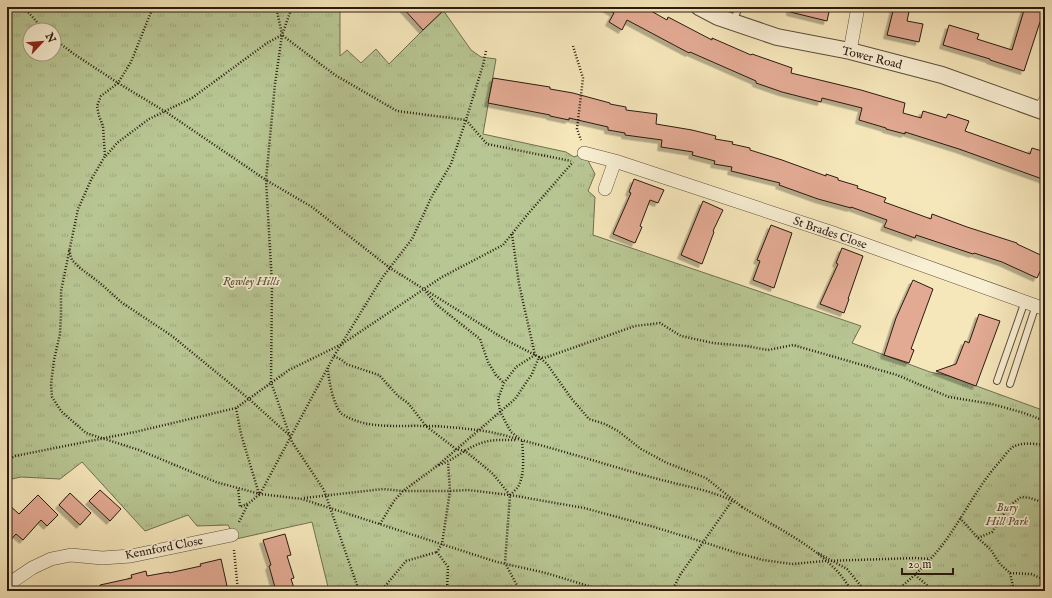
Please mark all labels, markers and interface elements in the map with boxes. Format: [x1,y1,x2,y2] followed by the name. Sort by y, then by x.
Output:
[22,22,62,62] north arrow
[41,30,59,46] text: N
[840,43,904,73] street label: Tower Road
[791,213,869,253] street label: St Brades Close
[223,274,280,289] park label: Rowley Hills
[985,500,1028,529] park label: Bury Hill Park
[124,533,205,563] street label: Kennford Close
[902,550,953,576] scale bar
[908,557,931,572] text: 20 m

